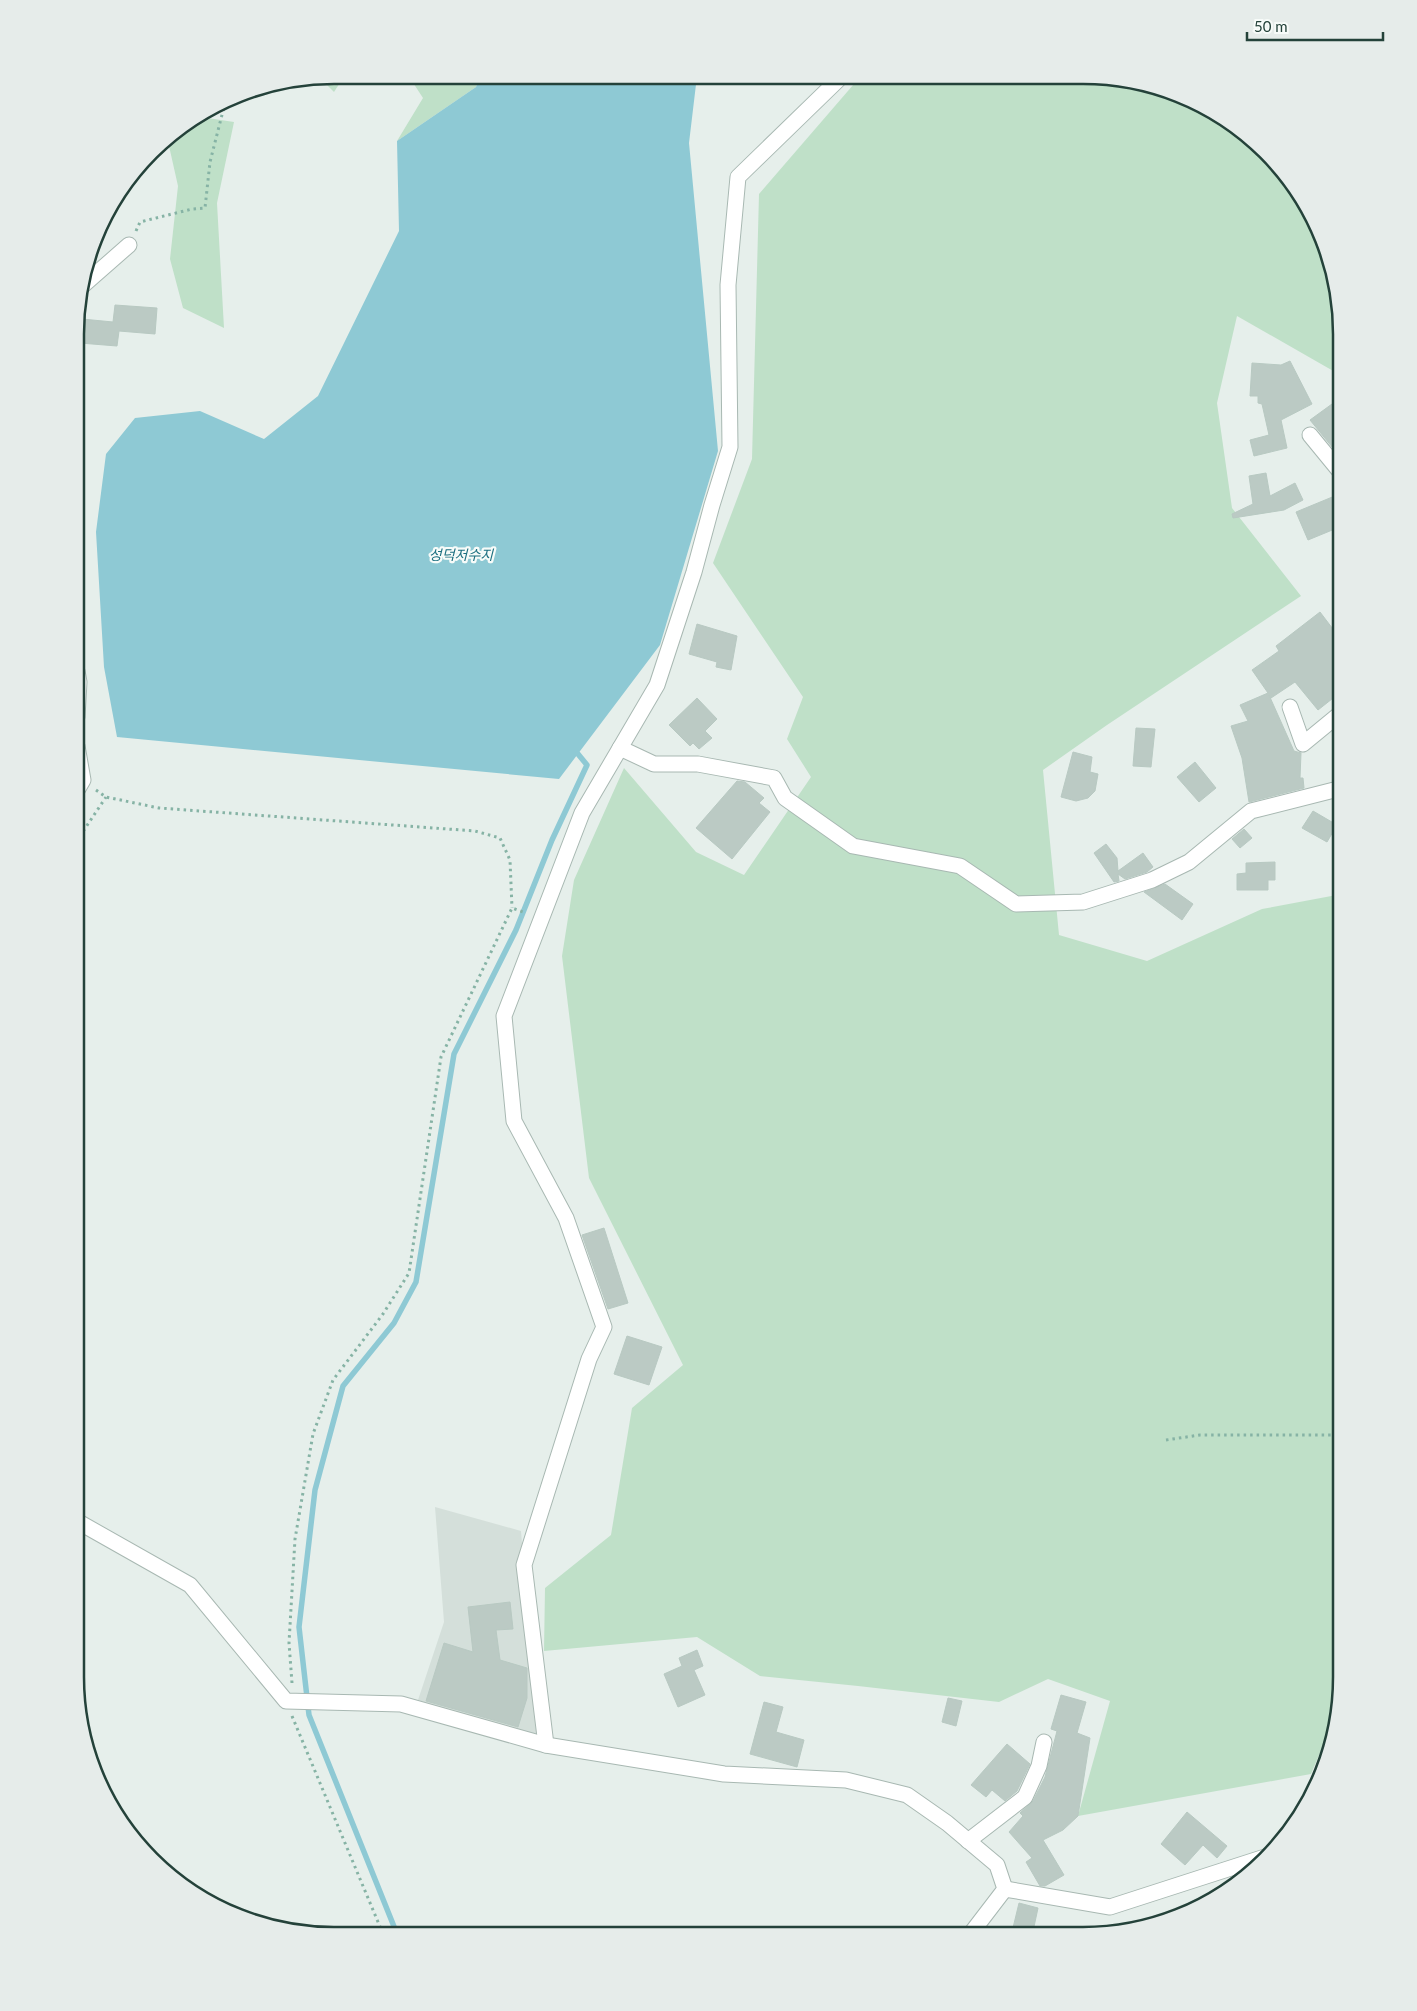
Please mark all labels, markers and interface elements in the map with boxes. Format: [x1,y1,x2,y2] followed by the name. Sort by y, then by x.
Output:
[1247,10,1383,42] scale bar
[1254,17,1288,35] text: 50 m
[429,546,494,563] water label: 성덕저수지

